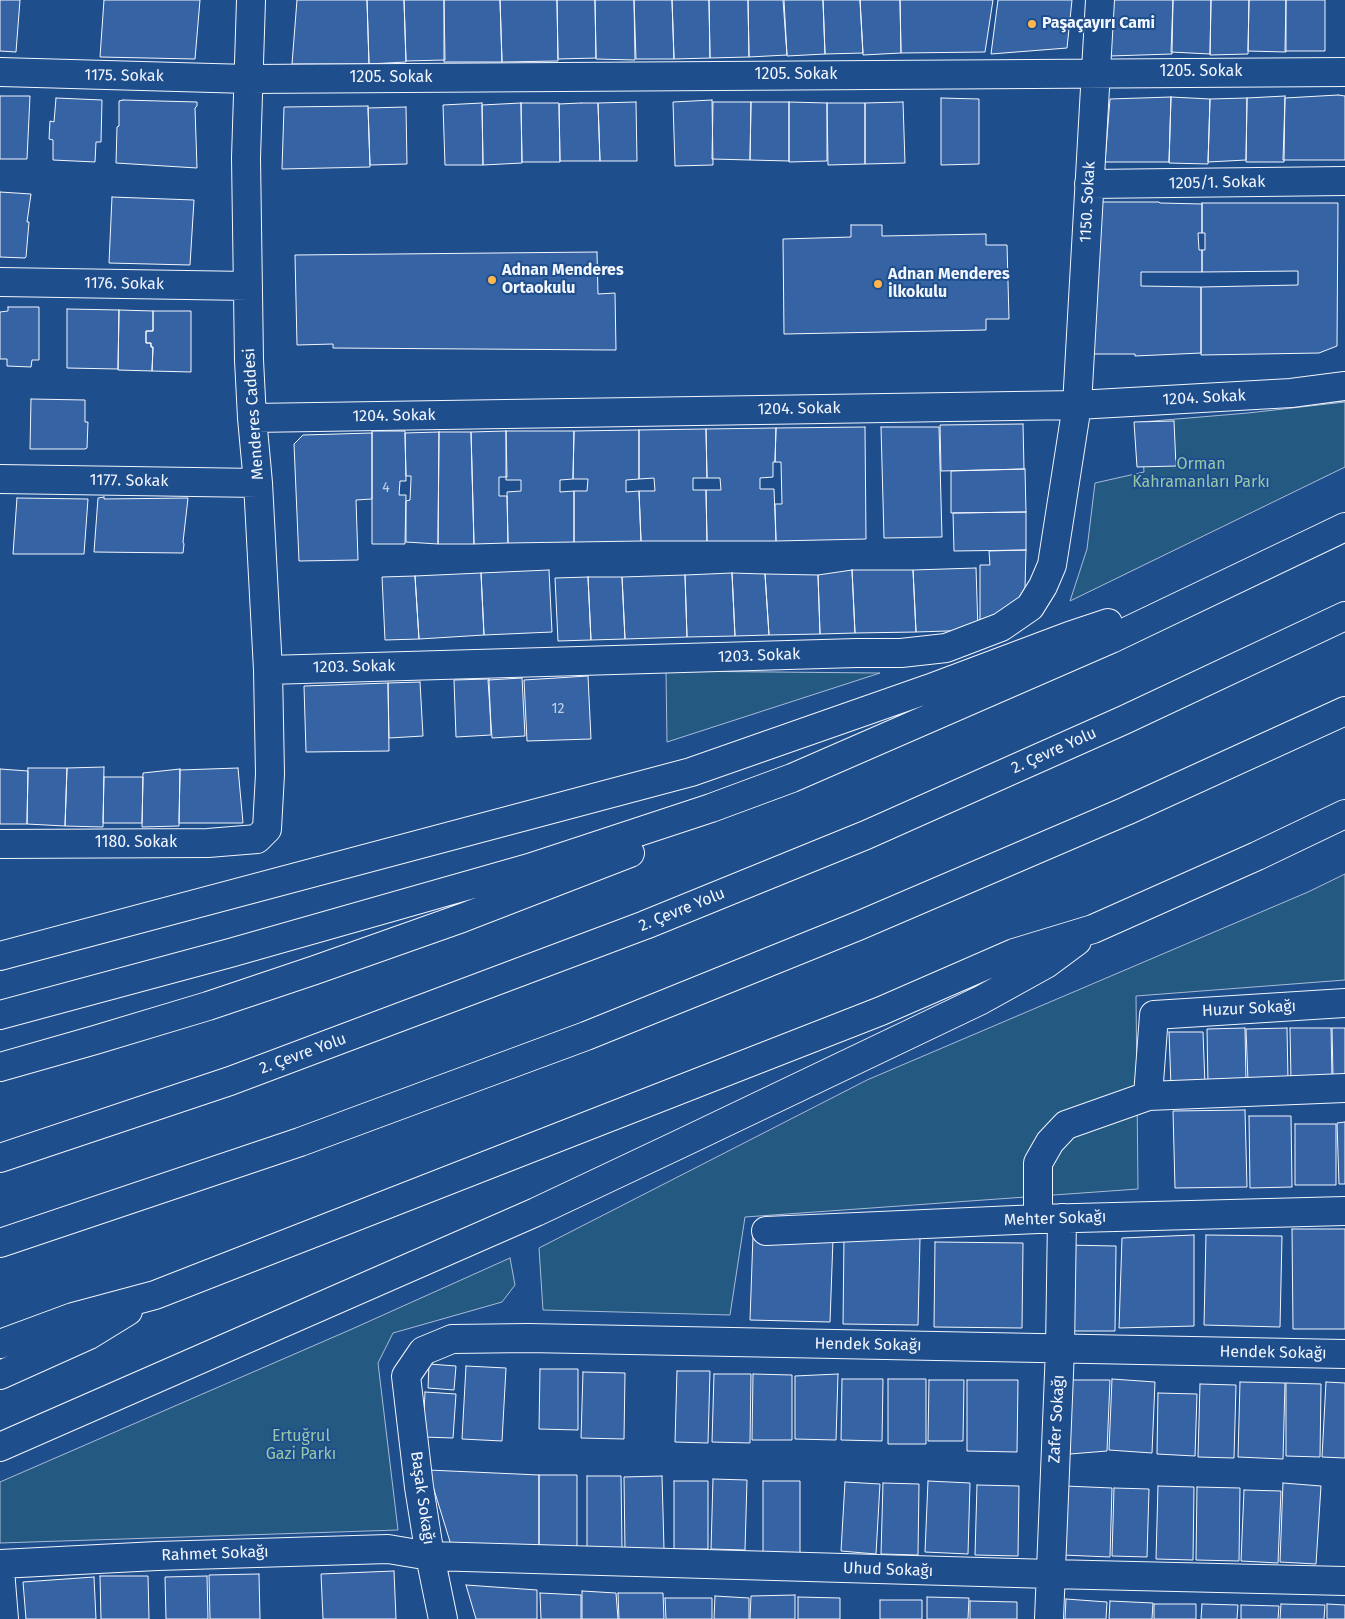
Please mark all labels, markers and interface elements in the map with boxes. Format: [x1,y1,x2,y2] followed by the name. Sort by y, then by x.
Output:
[1042,14,1155,34] place label: Paşaçayırı Cami
[1026,18,1038,30] marker: Paşaçayırı Cami
[1160,62,1242,82] street label: 1205. Sokak
[755,65,837,85] street label: 1205. Sokak
[84,66,164,86] street label: 1175. Sokak
[350,68,432,88] street label: 1205. Sokak
[1076,161,1100,243] street label: 1150. Sokak
[1168,173,1266,193] street label: 1205/1. Sokak
[502,261,624,299] place label: Adnan Menderes Ortaokulu
[888,265,1010,303] place label: Adnan Menderes İlkokulu
[84,274,164,294] street label: 1176. Sokak
[486,274,498,286] marker: Adnan Menderes Ortaokulu
[872,278,884,290] marker: Adnan Menderes İlkokulu
[240,347,268,481] street label: Menderes Caddesi
[1162,386,1246,410] street label: 1204. Sokak
[757,399,841,419] street label: 1204. Sokak
[352,406,436,426] street label: 1204. Sokak
[1132,455,1270,493] park label: Orman Kahramanları Parkı
[89,471,169,491] street label: 1177. Sokak
[382,480,390,496] house number: 4
[717,645,801,667] street label: 1203. Sokak
[313,657,395,677] street label: 1203. Sokak
[552,701,564,717] house number: 12
[1009,724,1099,778] street label: 2. Çevre Yolu
[95,833,177,853] street label: 1180. Sokak
[636,884,728,936] street label: 2. Çevre Yolu
[1201,997,1297,1021] street label: Huzur Sokağı
[257,1029,349,1079] street label: 2. Çevre Yolu
[1003,1208,1107,1230] street label: Mehter Sokağı
[814,1334,922,1356] street label: Hendek Sokağı
[1219,1342,1327,1364] street label: Hendek Sokağı
[1045,1374,1069,1464] street label: Zafer Sokağı
[266,1427,336,1465] park label: Ertuğrul Gazi Parkı
[406,1450,438,1546] street label: Başak Sokağı
[161,1543,269,1565] street label: Rahmet Sokağı
[842,1559,934,1581] street label: Uhud Sokağı

